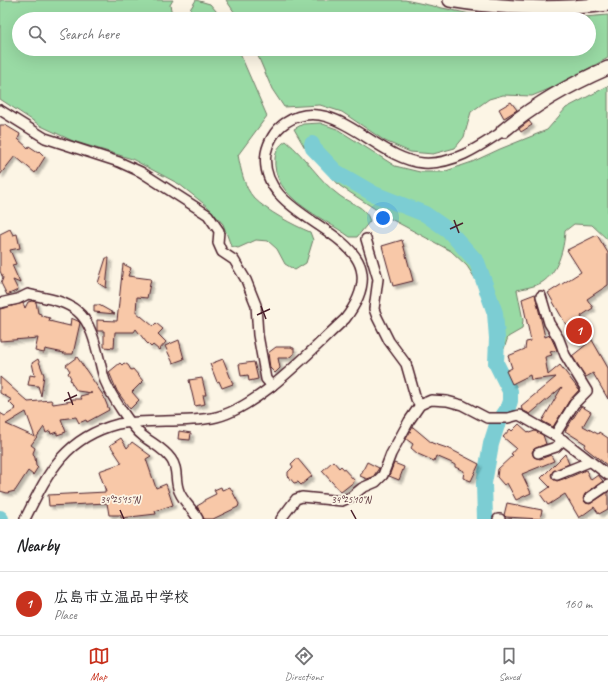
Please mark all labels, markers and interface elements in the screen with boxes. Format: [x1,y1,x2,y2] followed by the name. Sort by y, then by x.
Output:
[12,12,596,56] search box
[26,23,48,45] icon: search
[58,25,119,44] text: Search here
[373,208,393,228] your location
[566,316,592,346] pin: 1
[100,493,142,506] text: 34°25'15"N
[331,493,373,506] text: 34°25'10"N
[16,535,59,556] text: Nearby
[54,588,189,607] text: 広島市立温品中学校
[26,596,32,612] text: 1
[564,596,592,612] text: 160 m
[54,607,77,623] text: Place
[88,645,110,683] tab: Map
[285,645,323,683] tab: Directions
[498,645,520,683] tab: Saved

